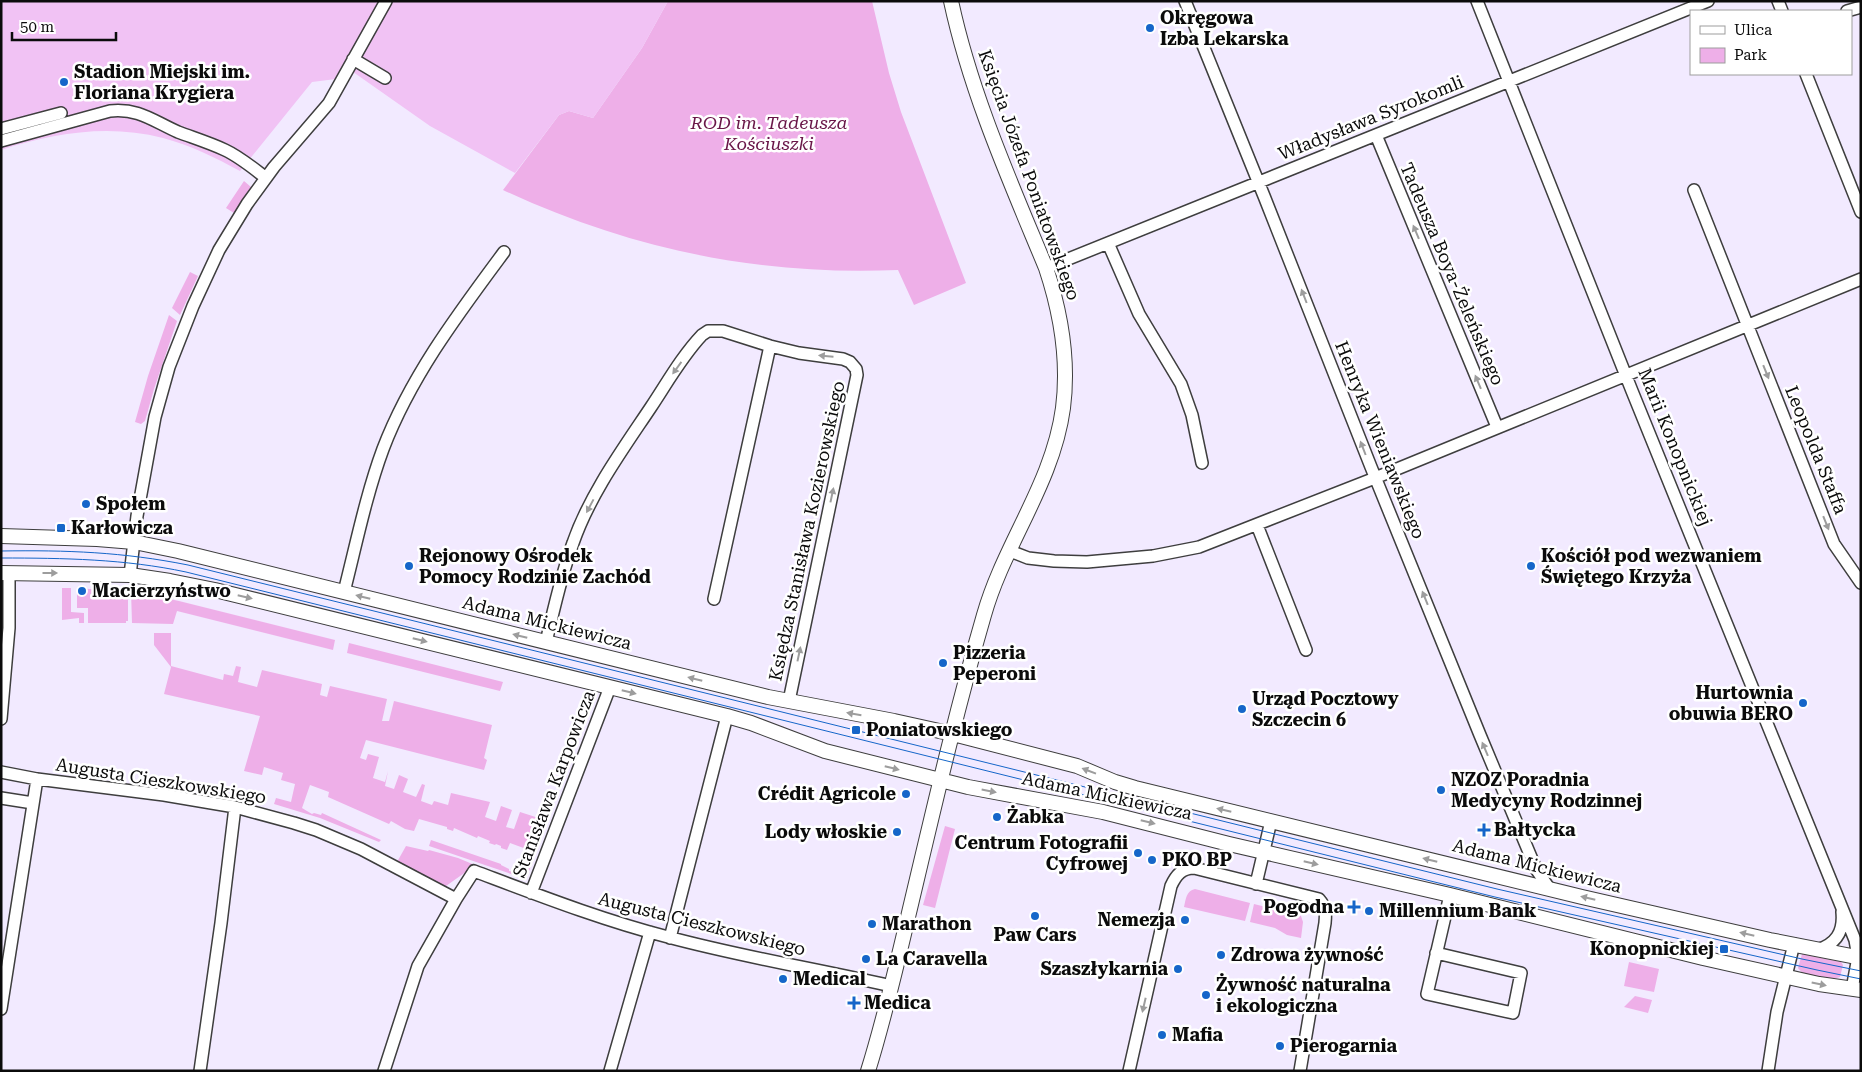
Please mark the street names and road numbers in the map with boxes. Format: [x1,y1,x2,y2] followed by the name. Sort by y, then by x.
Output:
[974,47,1085,303] street label: Księcia Józefa Poniatowskiego
[1275,71,1467,164] street label: Władysława Syrokomli
[1396,159,1509,388] street label: Tadeusza Boya-Żeleńskiego
[1331,338,1430,542] street label: Henryka Wieniawskiego
[1634,365,1717,529] street label: Marii Konopnickiej
[764,379,849,683] street label: Księdza Stanisława Kozierowskiego
[1781,383,1852,517] street label: Leopolda Staffa
[460,591,634,654] street label: Adama Mickiewicza
[508,687,599,880] street label: Stanisława Karpowicza
[54,753,268,808] street label: Augusta Cieszkowskiego
[1020,767,1194,824] street label: Adama Mickiewicza
[1450,834,1624,897] street label: Adama Mickiewicza
[596,888,808,959] street label: Augusta Cieszkowskiego

